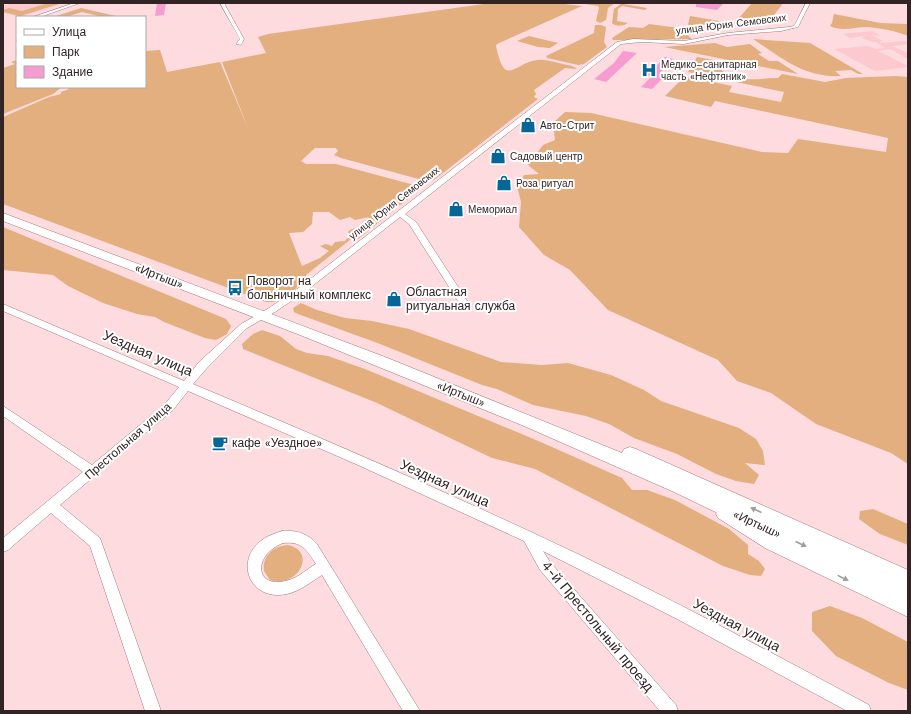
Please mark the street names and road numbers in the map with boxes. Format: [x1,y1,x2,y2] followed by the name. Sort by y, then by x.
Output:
[675,12,787,36] street label: улица Юрия Семовских
[347,164,441,242] street label: улица Юрия Семовских
[133,260,185,292] street label: «Иртыш»
[101,327,196,379] street label: Уездная улица
[435,378,487,410] street label: «Иртыш»
[82,399,174,482] street label: Престольная улица
[398,456,492,510] street label: Уездная улица
[731,507,783,541] street label: «Иртыш»
[539,557,657,695] street label: 4-й Престольный проезд
[691,595,783,655] street label: Уездная улица

